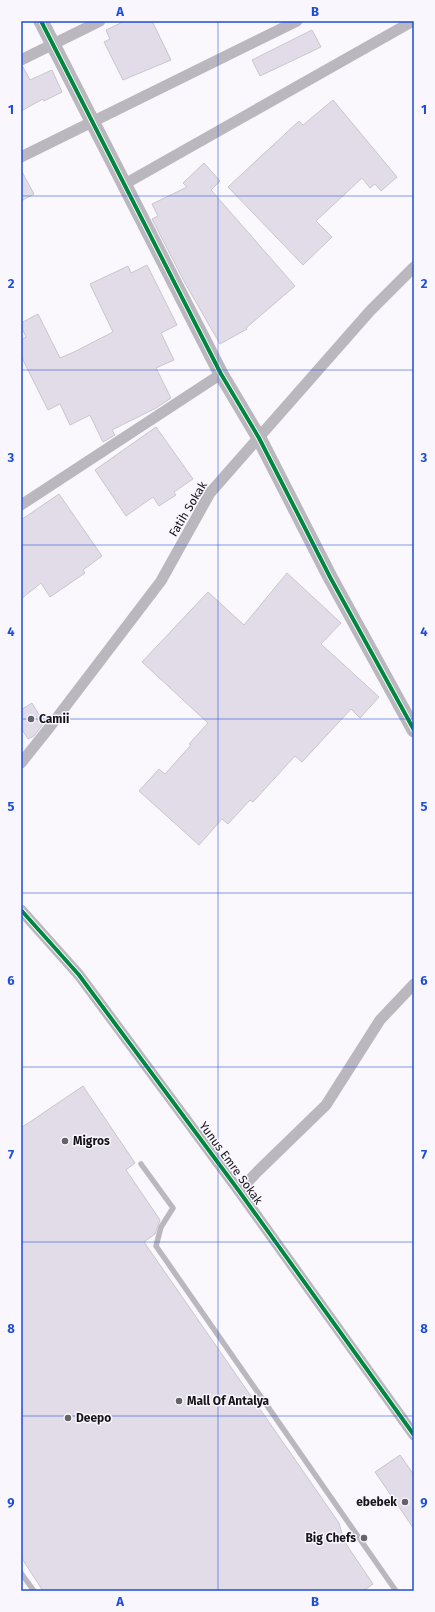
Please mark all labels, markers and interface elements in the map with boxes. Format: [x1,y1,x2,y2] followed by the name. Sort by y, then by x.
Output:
[115,4,124,19] text: A
[311,4,319,19] text: B
[8,102,14,117] text: 1
[421,102,427,117] text: 1
[8,276,15,291] text: 2
[421,276,428,291] text: 2
[7,450,15,465] text: 3
[420,450,428,465] text: 3
[166,478,210,539] street label: Fatih Sokak
[7,624,15,639] text: 4
[420,624,428,639] text: 4
[39,712,69,726] place label: Camii
[26,714,36,724] marker: Camii
[8,799,15,814] text: 5
[421,799,428,814] text: 5
[7,973,15,988] text: 6
[420,973,428,988] text: 6
[196,1119,266,1208] street label: Yunus Emre Sokak
[73,1134,110,1148] place label: Migros
[60,1136,70,1146] marker: Migros
[8,1147,14,1162] text: 7
[421,1147,427,1162] text: 7
[7,1321,15,1336] text: 8
[420,1321,428,1336] text: 8
[187,1394,270,1408] place label: Mall Of Antalya
[174,1396,184,1406] marker: Mall Of Antalya
[76,1411,111,1425] place label: Deepo
[63,1413,73,1423] marker: Deepo
[7,1495,15,1510] text: 9
[356,1495,397,1509] place label: ebebek
[420,1495,428,1510] text: 9
[400,1497,410,1507] marker: ebebek
[305,1531,356,1545] place label: Big Chefs
[359,1533,369,1543] marker: Big Chefs
[115,1594,124,1609] text: A
[311,1594,319,1609] text: B

